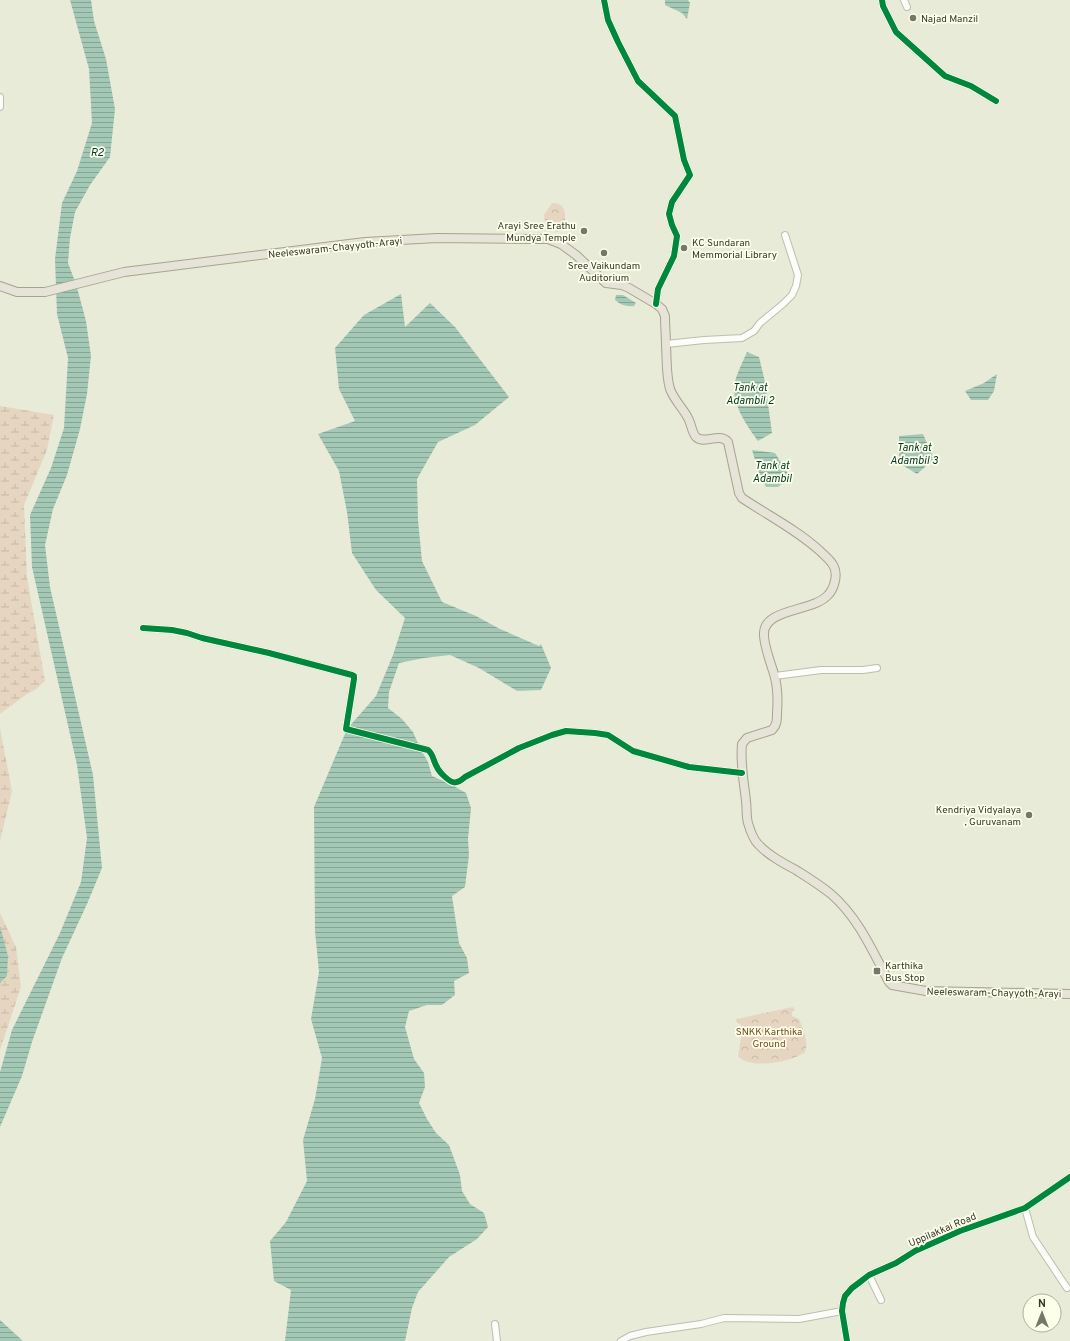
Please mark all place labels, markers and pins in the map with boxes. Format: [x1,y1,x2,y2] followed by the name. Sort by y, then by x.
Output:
[908,13,918,23] marker: Najad Manzil
[921,13,978,26] place label: Najad Manzil
[498,220,576,245] place label: Arayi Sree Erathu Mundya Temple
[579,226,589,236] marker: Arayi Sree Erathu Mundya Temple
[692,237,777,262] place label: KC Sundaran Memmorial Library
[679,243,689,253] marker: KC Sundaran Memmorial Library
[599,248,609,258] marker: Sree Vaikundam Auditorium
[568,260,640,285] place label: Sree Vaikundam Auditorium
[936,804,1021,829] place label: Kendriya Vidyalaya , Guruvanam
[1024,810,1034,820] marker: Kendriya Vidyalaya , Guruvanam
[885,960,925,985] place label: Karthika Bus Stop
[872,966,882,976] marker: Karthika Bus Stop

